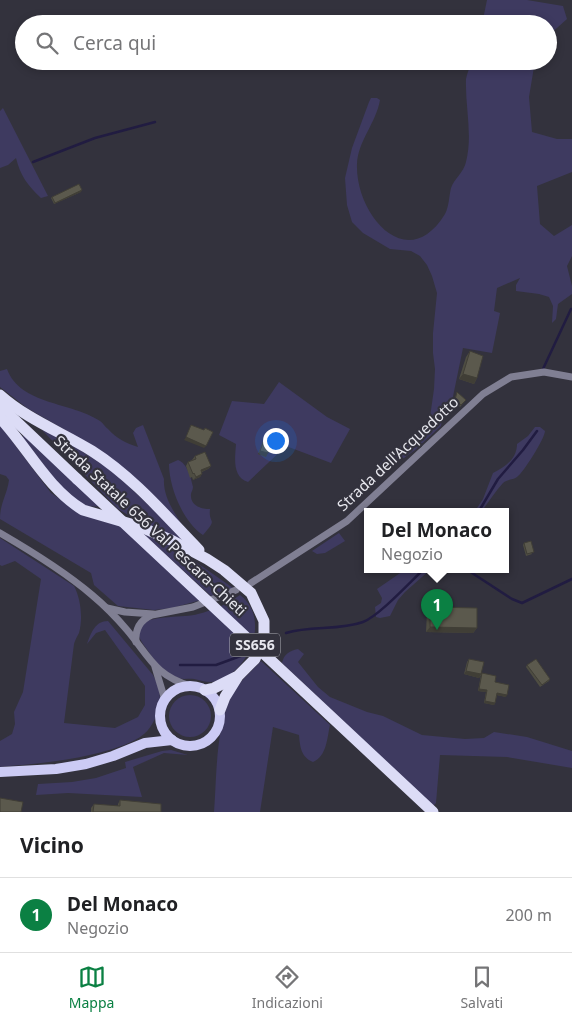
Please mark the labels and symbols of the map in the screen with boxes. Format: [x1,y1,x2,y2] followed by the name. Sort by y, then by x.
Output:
[332,392,462,515] street label: Strada dell'Acquedotto
[263,428,289,454] your location
[50,431,251,620] street label: Strada Statale 656 Val Pescara-Chieti
[421,589,453,630] pin: 1
[230,634,280,656] road number: SS656

